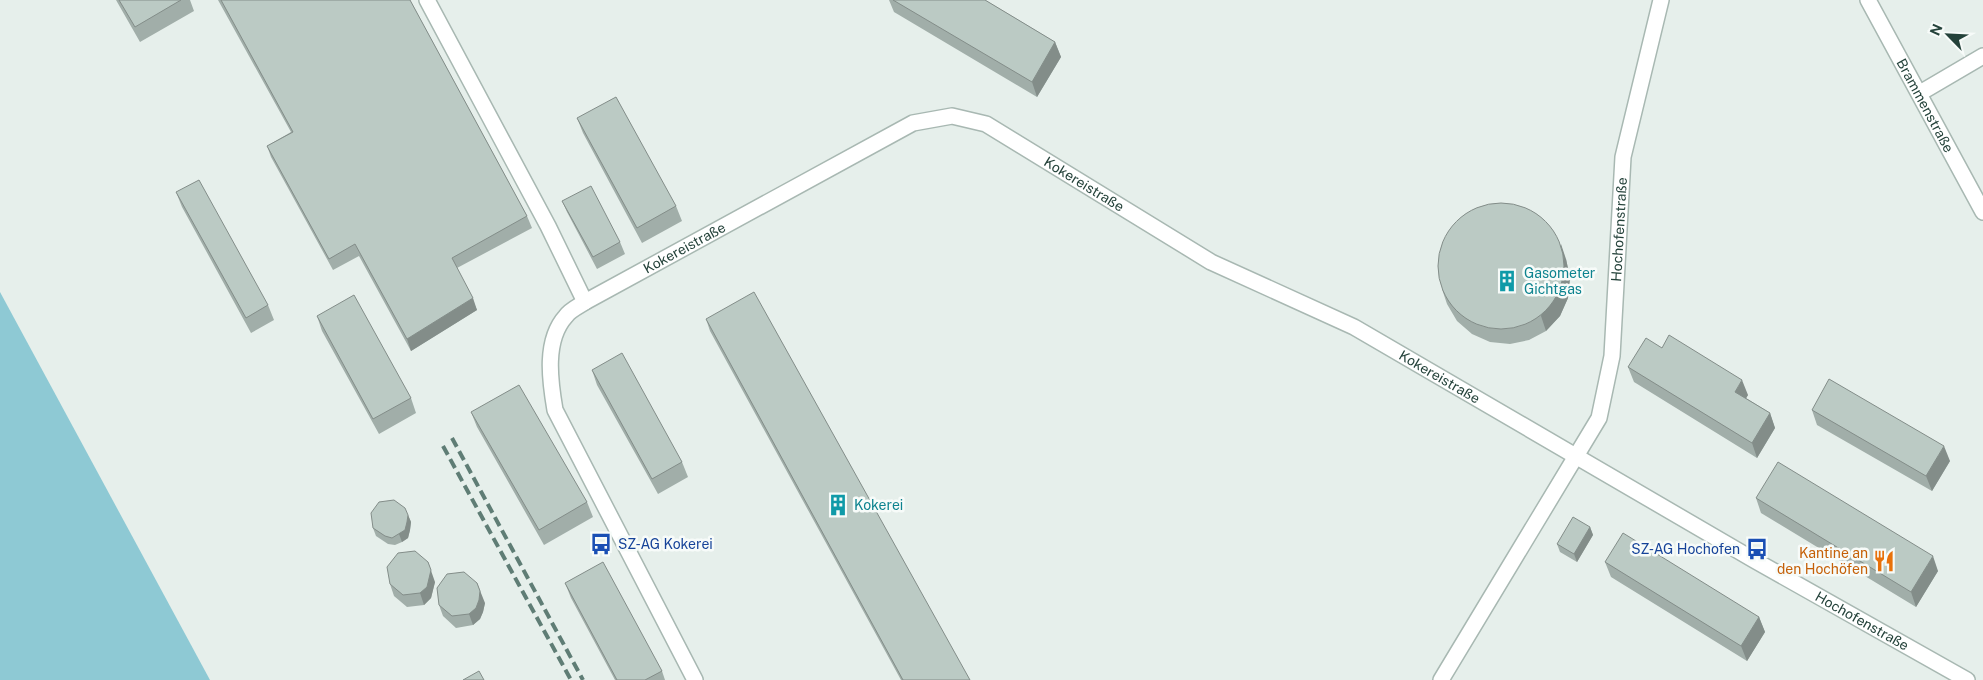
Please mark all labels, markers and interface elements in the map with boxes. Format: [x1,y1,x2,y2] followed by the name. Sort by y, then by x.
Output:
[1923,10,1973,60] north arrow
[1927,21,1946,38] text: N
[1893,56,1957,155] street label: Brammenstraße
[1041,154,1127,215] street label: Kokereistraße
[1608,177,1630,282] street label: Hochofenstraße
[641,219,728,277] street label: Kokereistraße
[1524,265,1595,297] place label: Gasometer Gichtgas
[1494,268,1520,294] building icon: Gasometer Gichtgas
[1396,347,1483,407] street label: Kokereistraße
[825,492,851,518] building icon: Kokerei
[854,497,903,513] place label: Kokerei
[588,531,614,557] bus stop icon: SZ-AG Kokerei
[618,536,713,552] place label: SZ-AG Kokerei
[1744,536,1770,562] bus stop icon: SZ-AG Hochofen
[1631,541,1740,557] place label: SZ-AG Hochofen
[1777,545,1868,577] place label: Kantine an den Hochöfen
[1871,548,1897,574] restaurant icon: Kantine an den Hochöfen
[1813,588,1912,654] street label: Hochofenstraße

